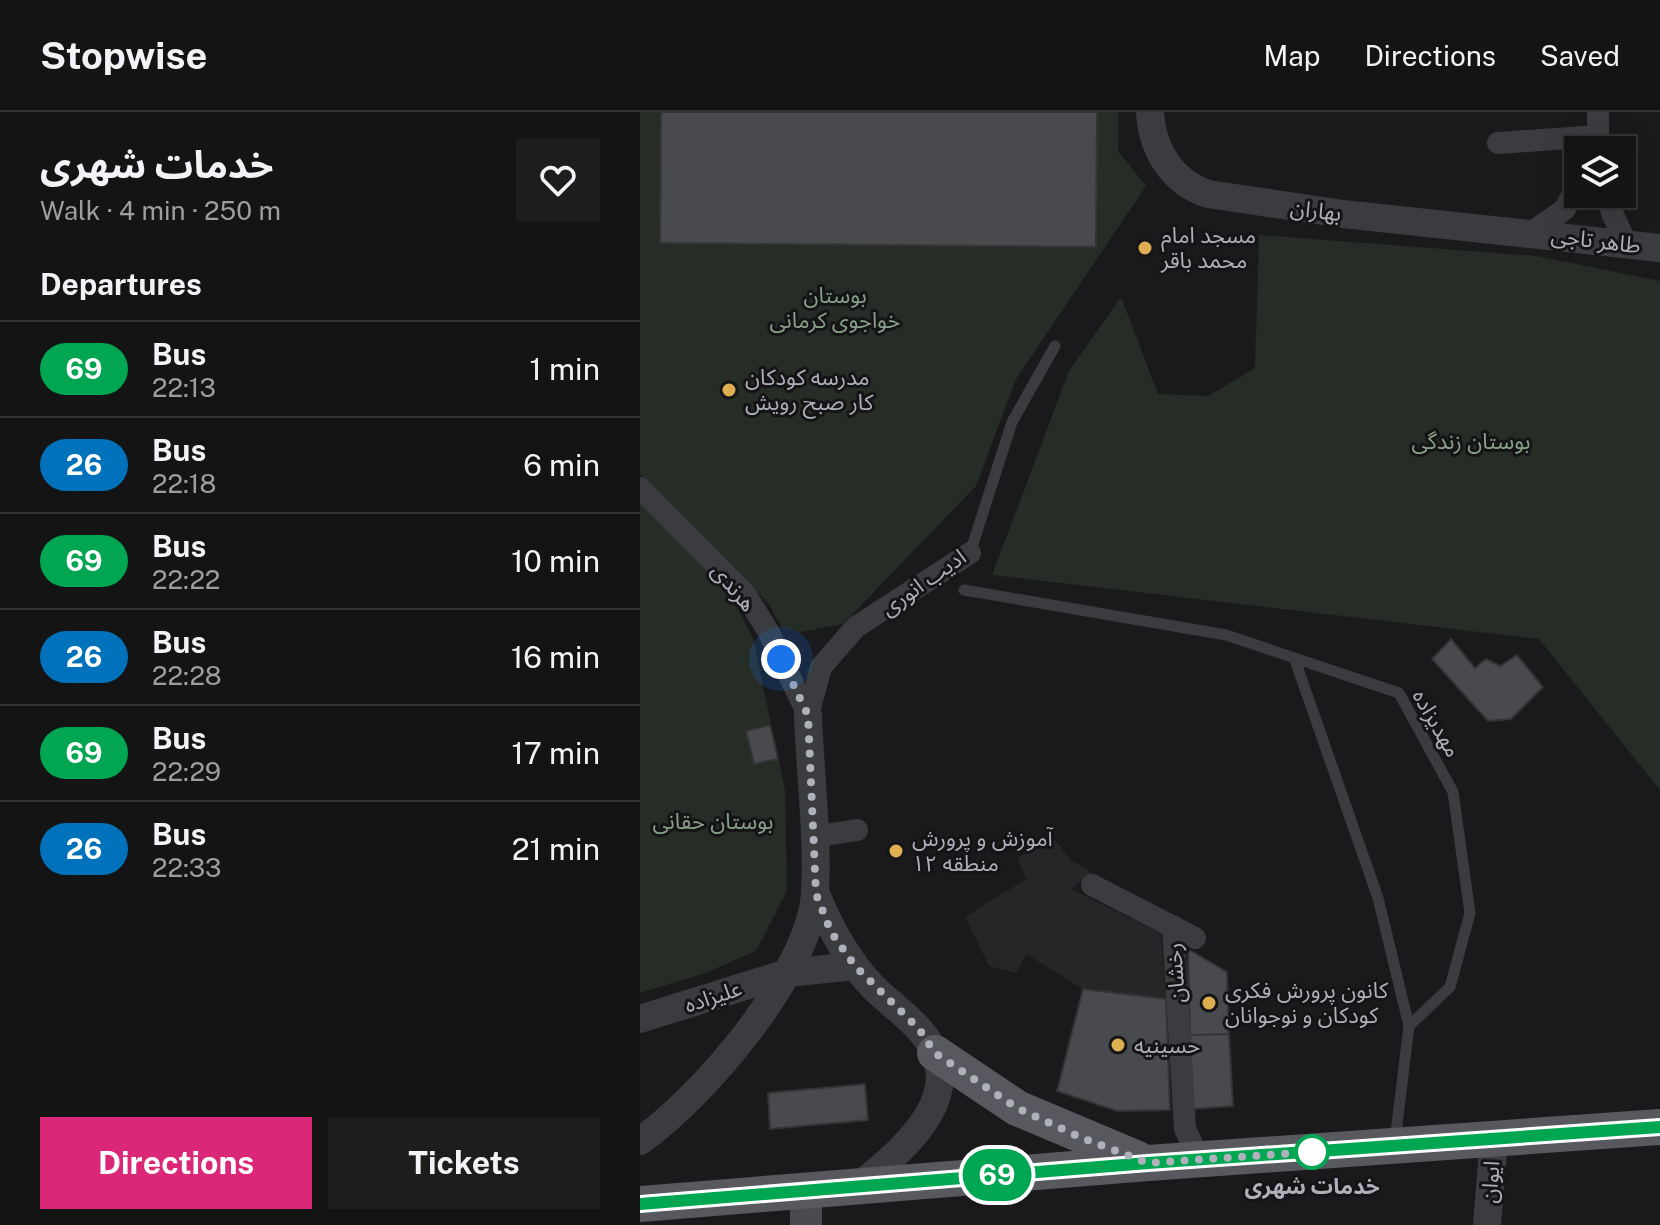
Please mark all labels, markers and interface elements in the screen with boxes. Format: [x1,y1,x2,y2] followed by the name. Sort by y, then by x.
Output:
[40,33,207,78] text: Stopwise
[1264,39,1320,72] text: Map
[1364,39,1496,72] text: Directions
[1540,39,1620,72] text: Saved
[1564,136,1636,208] map controls
[1564,136,1636,208] button: layers
[516,138,600,222] button: heart
[40,142,273,187] text: خدمات شهری
[1289,194,1343,227] street label: بهاران
[40,195,281,226] text: Walk · 4 min · 250 m
[1160,222,1256,273] place label: مسجد امام محمد باقر
[1550,222,1642,258] street label: طاهر تاجی
[1136,239,1154,257] marker: مسجد امام محمد باقر
[40,266,202,302] text: Departures
[770,282,901,333] park label: بوستان خواجوی کرمانی
[152,336,206,372] text: Bus
[530,351,600,387] text: 1 min
[66,352,102,385] text: 69
[745,364,874,419] place label: مدرسه کودکان کار صبح رویش
[152,372,216,403] text: 22:13
[720,381,738,399] marker: مدرسه کودکان کار صبح رویش
[1412,428,1530,455] park label: بوستان زندگی
[152,432,206,468] text: Bus
[523,447,600,483] text: 6 min
[66,448,102,481] text: 26
[152,468,216,499] text: 22:18
[152,528,206,564] text: Bus
[511,543,600,579] text: 10 min
[875,543,971,622] street label: ادیب انوری
[66,544,102,577] text: 69
[706,558,762,616] street label: هرندی
[152,564,220,595] text: 22:22
[152,624,206,660] text: Bus
[511,639,600,675] text: 16 min
[761,639,801,679] your location
[66,640,102,673] text: 26
[152,660,222,691] text: 22:28
[1407,685,1467,761] street label: مهدیزاده
[152,720,206,756] text: Bus
[512,735,600,771] text: 17 min
[66,736,102,769] text: 69
[152,756,221,787] text: 22:29
[653,808,773,834] park label: بوستان حقانی
[152,816,206,852] text: Bus
[912,825,1054,876] place label: آموزش و پرورش منطقه ۱۲
[512,831,600,867] text: 21 min
[66,832,102,865] text: 26
[887,842,905,860] marker: آموزش و پرورش منطقه ۱۲
[152,852,221,883] text: 22:33
[1160,942,1191,1004] street label: رخشان
[681,975,745,1017] street label: علیزاده
[1225,977,1389,1028] place label: کانون پرورش فکری کودکان و نوجوانان
[1200,994,1218,1012] marker: کانون پرورش فکری کودکان و نوجوانان
[1134,1032,1200,1058] place label: حسینیه
[1109,1036,1127,1054] marker: حسینیه
[40,1117,312,1209] button: Directions
[328,1117,600,1209] button: Tickets
[1295,1135,1329,1169] marker: خدمات شهری
[961,1149,1033,1201] line badge: 69
[979,1158,1015,1191] text: 69
[1476,1160,1504,1204] street label: ایوان
[1244,1173,1380,1199] place label: خدمات شهری

